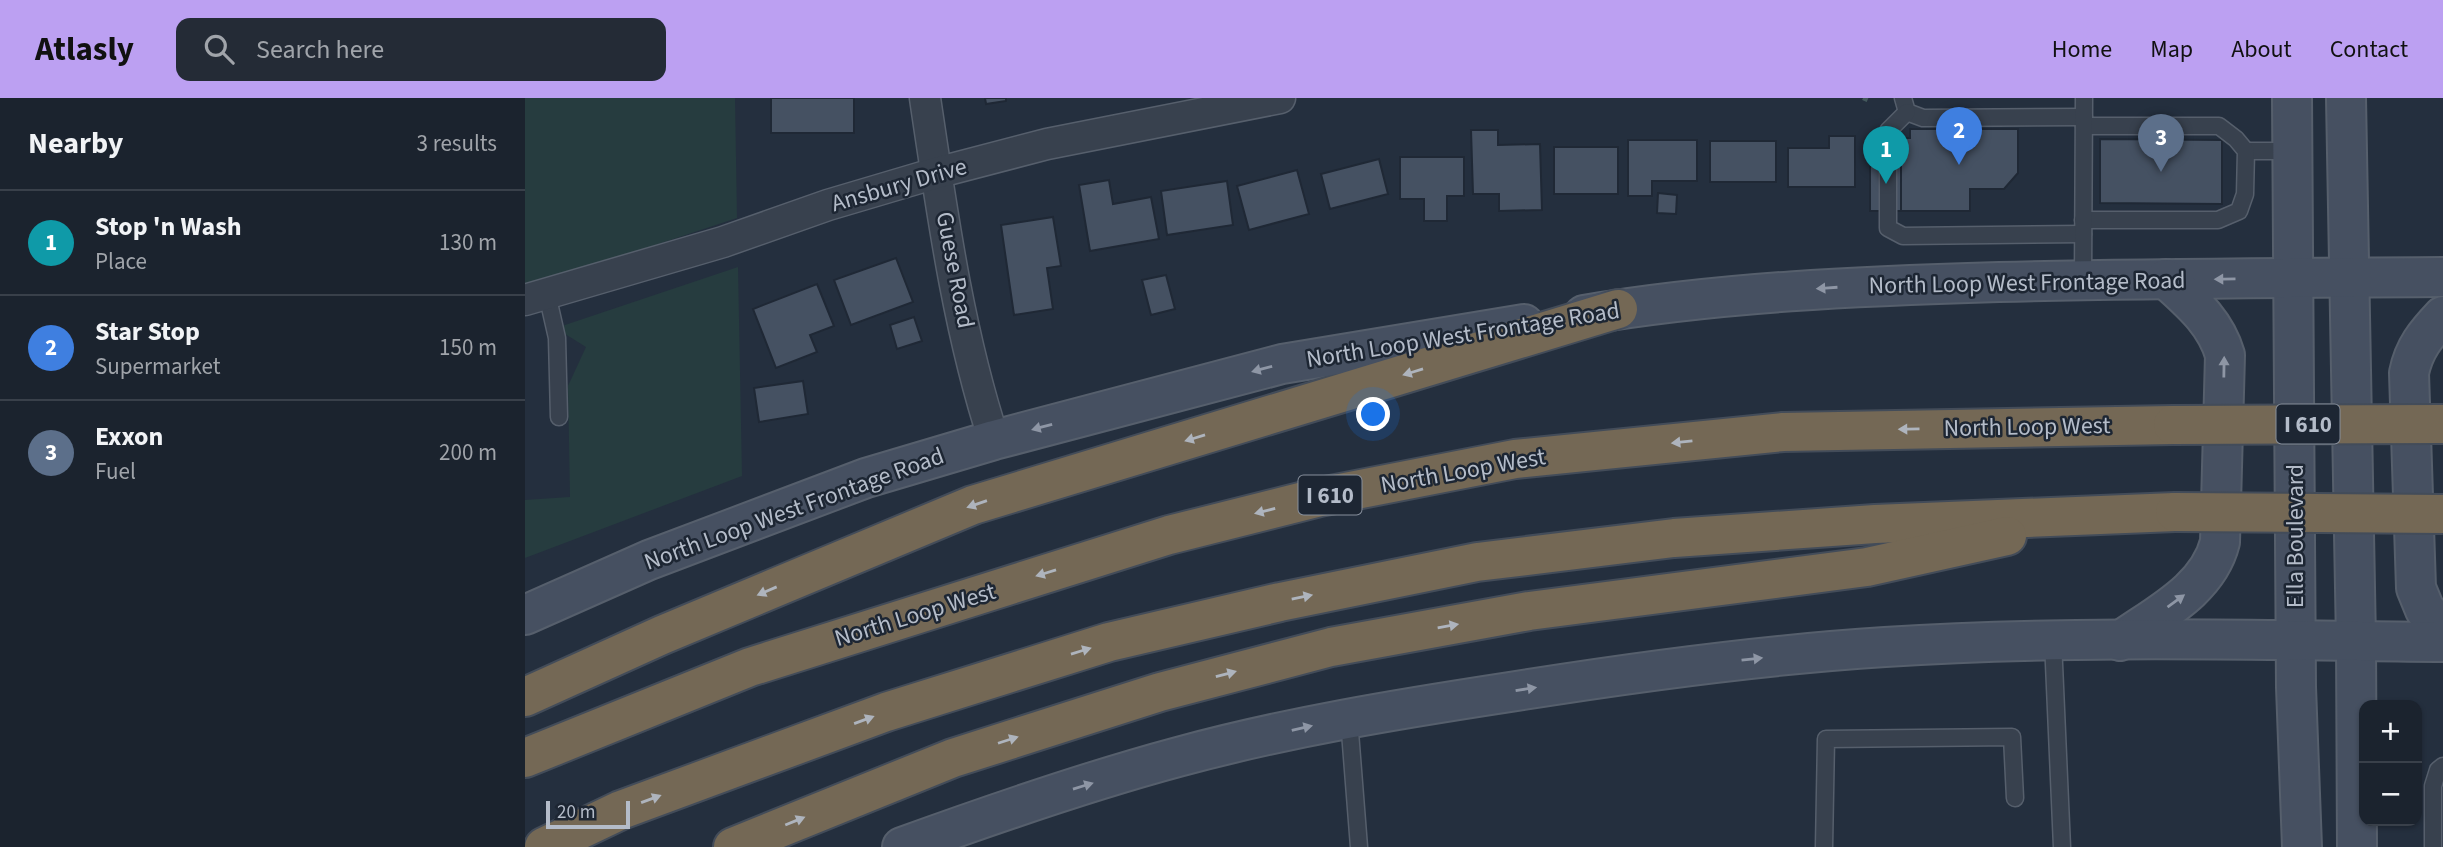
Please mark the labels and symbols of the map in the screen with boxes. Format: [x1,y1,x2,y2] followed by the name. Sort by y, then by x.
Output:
[1936,107,1982,165] pin: 2
[2138,114,2184,172] pin: 3
[1863,126,1909,184] pin: 1
[827,149,971,221] street label: Ansbury Drive
[927,209,983,331] street label: Guese Road
[1868,263,2186,303] street label: North Loop West Frontage Road
[2214,273,2236,284] one-way arrow
[1815,283,1837,294] one-way arrow
[1304,293,1622,377] street label: North Loop West Frontage Road
[2218,356,2230,378] one-way arrow
[1251,364,1273,375] one-way arrow
[1402,367,1423,377] one-way arrow
[1356,397,1390,431] your location
[2277,404,2339,444] road number: I 610
[1943,408,2111,446] street label: North Loop West
[1031,422,1053,433] one-way arrow
[1898,424,1920,435] one-way arrow
[1184,433,1205,444] one-way arrow
[1671,437,1693,448] one-way arrow
[639,438,949,580] street label: North Loop West Frontage Road
[1378,439,1548,503] street label: North Loop West
[2278,464,2313,608] street label: Ella Boulevard
[1299,476,1361,514] road number: I 610
[967,499,988,510] one-way arrow
[1254,506,1276,517] one-way arrow
[1036,569,1057,579] one-way arrow
[830,574,1000,656] street label: North Loop West
[756,586,777,597] one-way arrow
[1291,592,1313,603] one-way arrow
[2167,594,2185,608] one-way arrow
[1437,620,1459,631] one-way arrow
[1071,645,1092,655] one-way arrow
[1741,653,1763,664] one-way arrow
[1216,669,1237,679] one-way arrow
[1516,683,1538,694] one-way arrow
[854,714,875,725] one-way arrow
[1291,722,1313,733] one-way arrow
[998,734,1019,745] one-way arrow
[1072,781,1093,791] one-way arrow
[641,793,662,804] one-way arrow
[546,798,630,830] scale bar
[785,815,806,826] one-way arrow

